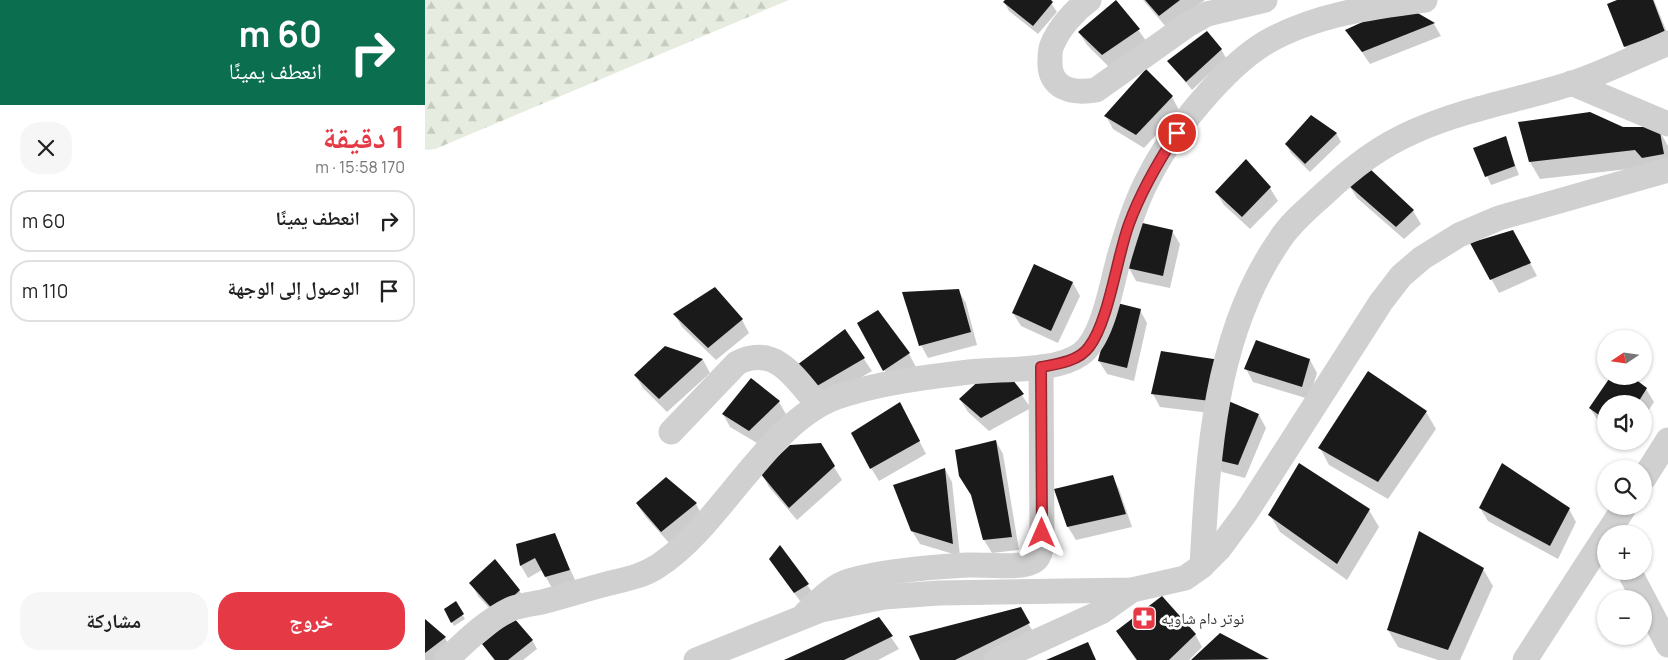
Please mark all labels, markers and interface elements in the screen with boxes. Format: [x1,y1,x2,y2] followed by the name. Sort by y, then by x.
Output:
[239,10,322,58] text: 60 m
[340,20,405,85] icon: right
[229,56,322,86] text: انعطف يمينًا
[1156,112,1198,154] pin
[323,116,405,157] text: 1 دقيقة
[1163,119,1191,147] icon: arrive
[20,122,72,174] button: close
[315,156,405,178] text: 170 m · 15:58
[276,205,360,231] text: انعطف يمينًا
[375,207,403,235] icon: right
[22,208,65,234] text: 60 m
[227,275,360,301] text: الوصول إلى الوجهة
[375,277,403,305] icon: arrive
[22,278,68,304] text: 110 m
[1597,330,1653,385] north arrow
[1597,330,1652,645] map controls
[1597,395,1652,450] button: sound
[1597,460,1652,515] button: search
[1015,506,1067,558] position arrow
[1597,525,1652,580] button: +
[1597,590,1652,645] button: −
[20,592,208,650] button: مشاركة
[218,592,405,650] button: خروج
[1131,605,1157,631] pharmacy icon: نوتر دام شاويه
[1161,607,1244,629] place label: نوتر دام شاويه

